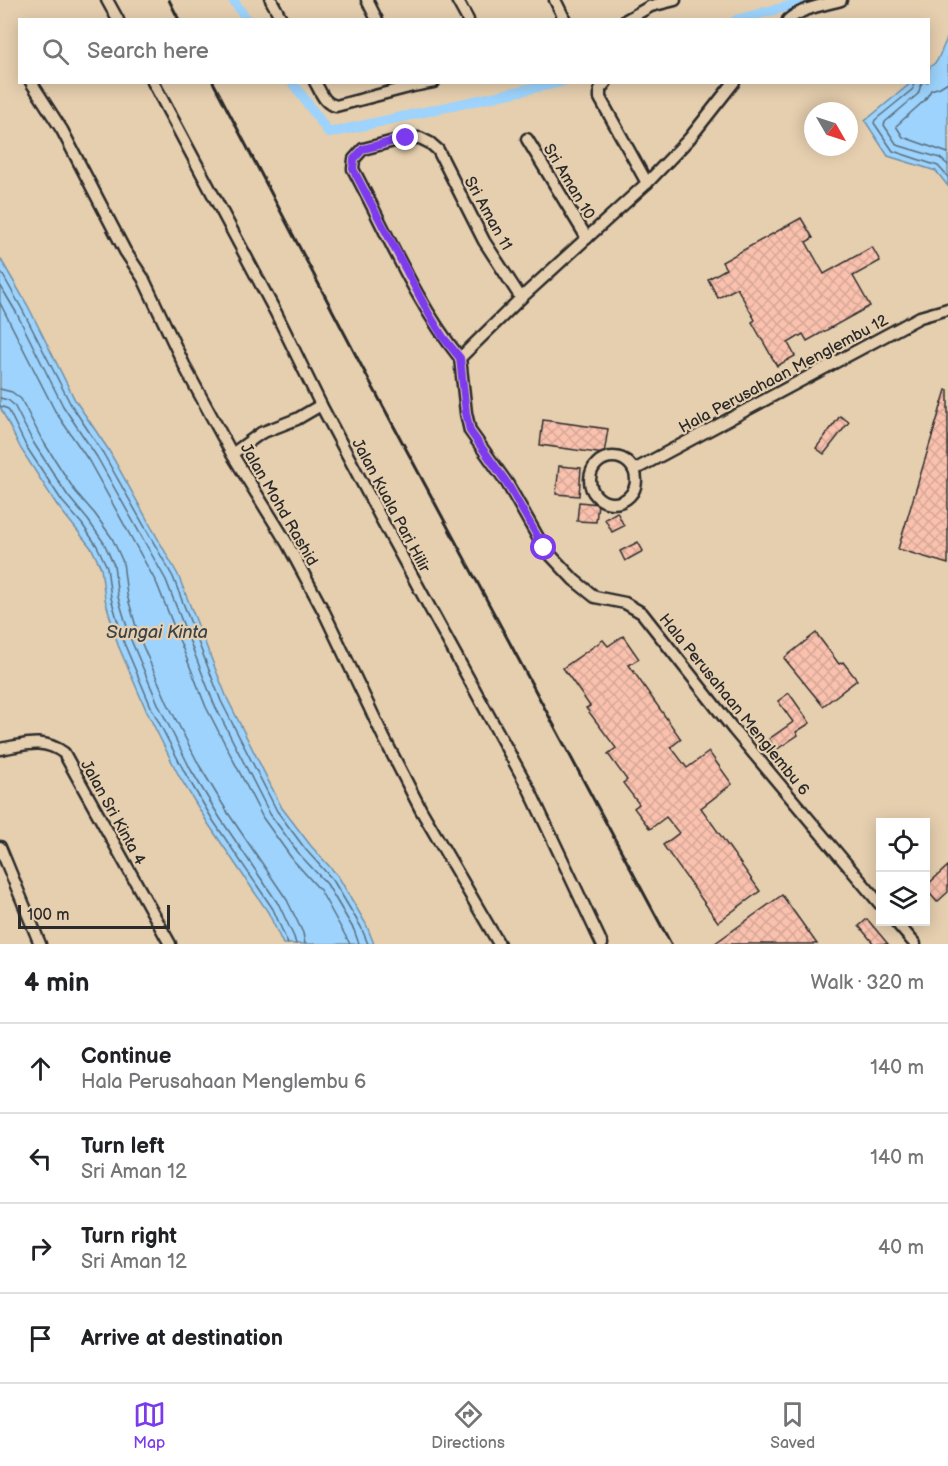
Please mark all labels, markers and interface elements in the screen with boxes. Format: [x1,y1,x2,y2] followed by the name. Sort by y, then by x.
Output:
[18,18,930,84] search box
[39,35,72,68] icon: search
[87,38,209,65] text: Search here
[804,102,858,156] north arrow
[392,124,418,150] route end
[539,141,599,223] street label: Sri Aman 10
[460,174,516,254] street label: Sri Aman 11
[676,311,892,438] street label: Hala Perusahaan Menglembu 12
[347,436,434,576] street label: Jalan Kuala Pari Hilir
[236,440,322,569] street label: Jalan Mohd Rashid
[530,534,556,560] route start
[655,610,813,800] street label: Hala Perusahaan Menglembu 6
[106,622,208,643] water label: Sungai Kinta
[76,757,149,869] street label: Jalan Sri Kinta 4
[876,818,930,926] map controls
[876,818,930,872] button: locate
[876,872,930,926] button: layers
[18,902,170,930] scale bar
[27,906,70,925] text: 100 m
[24,968,89,999] text: 4 min
[810,971,924,995] text: Walk · 320 m
[81,1043,171,1070] text: Continue
[24,1052,57,1085] icon: ahead
[870,1056,924,1080] text: 140 m
[81,1070,366,1094] text: Hala Perusahaan Menglembu 6
[81,1133,165,1160] text: Turn left
[24,1142,57,1175] icon: left
[870,1146,924,1170] text: 140 m
[81,1160,187,1184] text: Sri Aman 12
[81,1223,177,1250] text: Turn right
[24,1232,57,1265] icon: right
[878,1236,924,1260] text: 40 m
[81,1250,187,1274] text: Sri Aman 12
[24,1322,57,1355] icon: arrive
[81,1325,283,1352] text: Arrive at destination
[133,1398,166,1453] tab: Map
[431,1398,505,1453] tab: Directions
[770,1398,815,1453] tab: Saved

